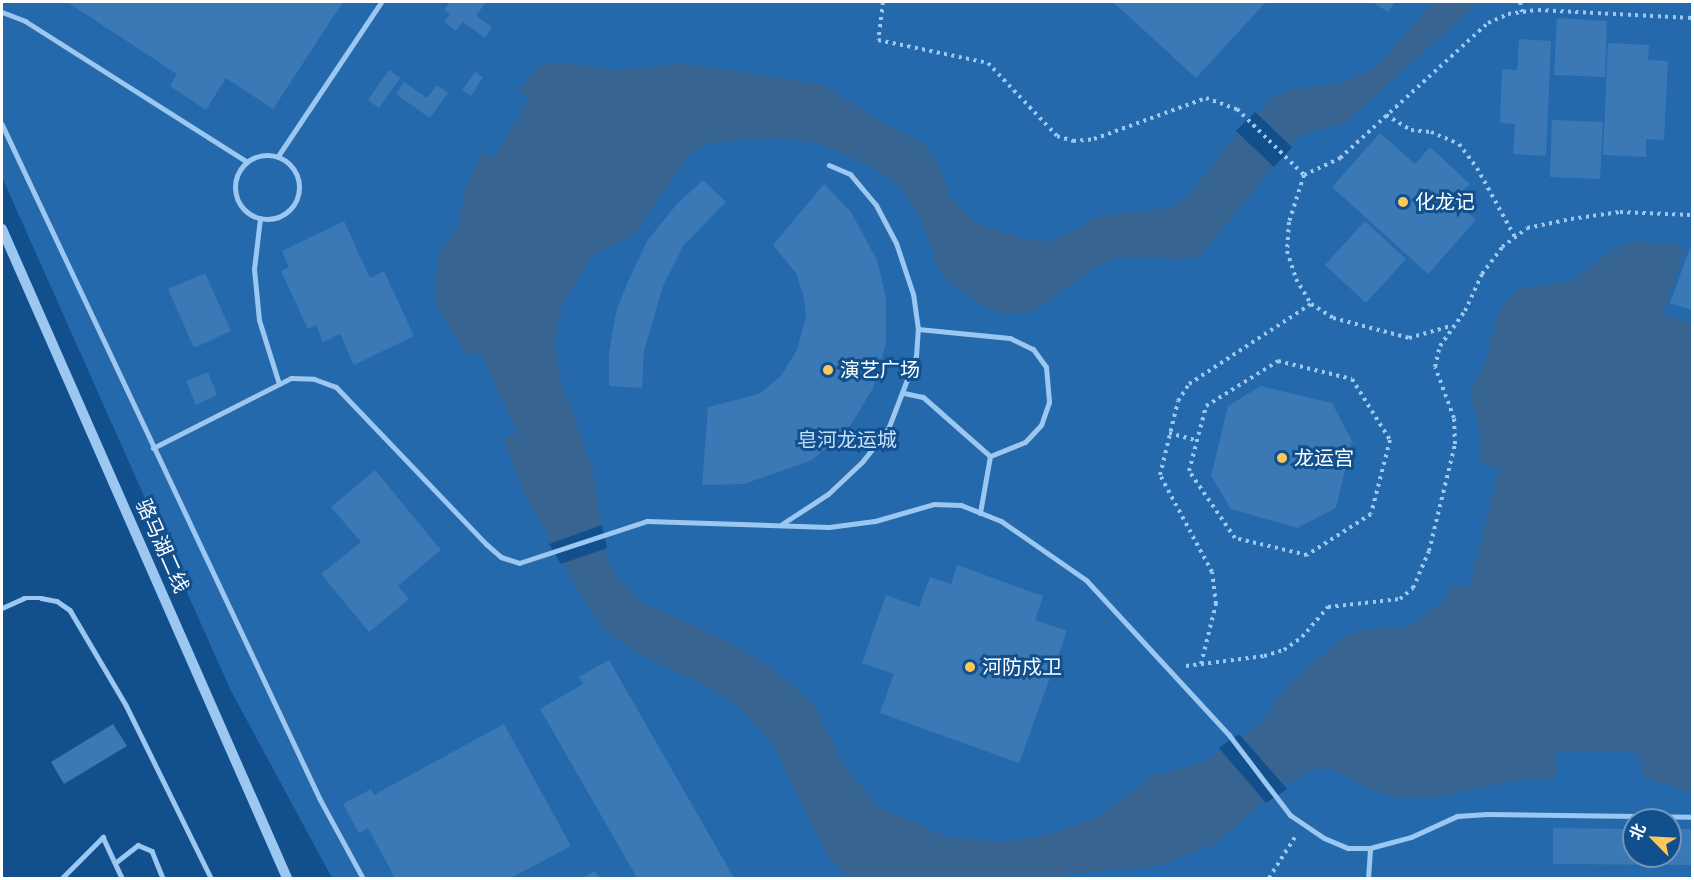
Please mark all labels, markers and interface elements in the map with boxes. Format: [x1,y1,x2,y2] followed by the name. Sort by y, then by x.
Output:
[1415,190,1475,214] place label: 化龙记
[1396,195,1410,209] marker: 化龙记
[840,358,920,382] place label: 演艺广场
[821,363,835,377] marker: 演艺广场
[797,428,897,452] park label: 皂河龙运城
[1294,446,1354,470] place label: 龙运宫
[1275,451,1289,465] marker: 龙运宫
[131,495,193,597] street label: 骆马湖二线
[982,655,1062,679] place label: 河防戍卫
[963,660,977,674] marker: 河防戍卫
[1622,808,1682,868] north arrow
[1625,820,1650,843] text: 北

